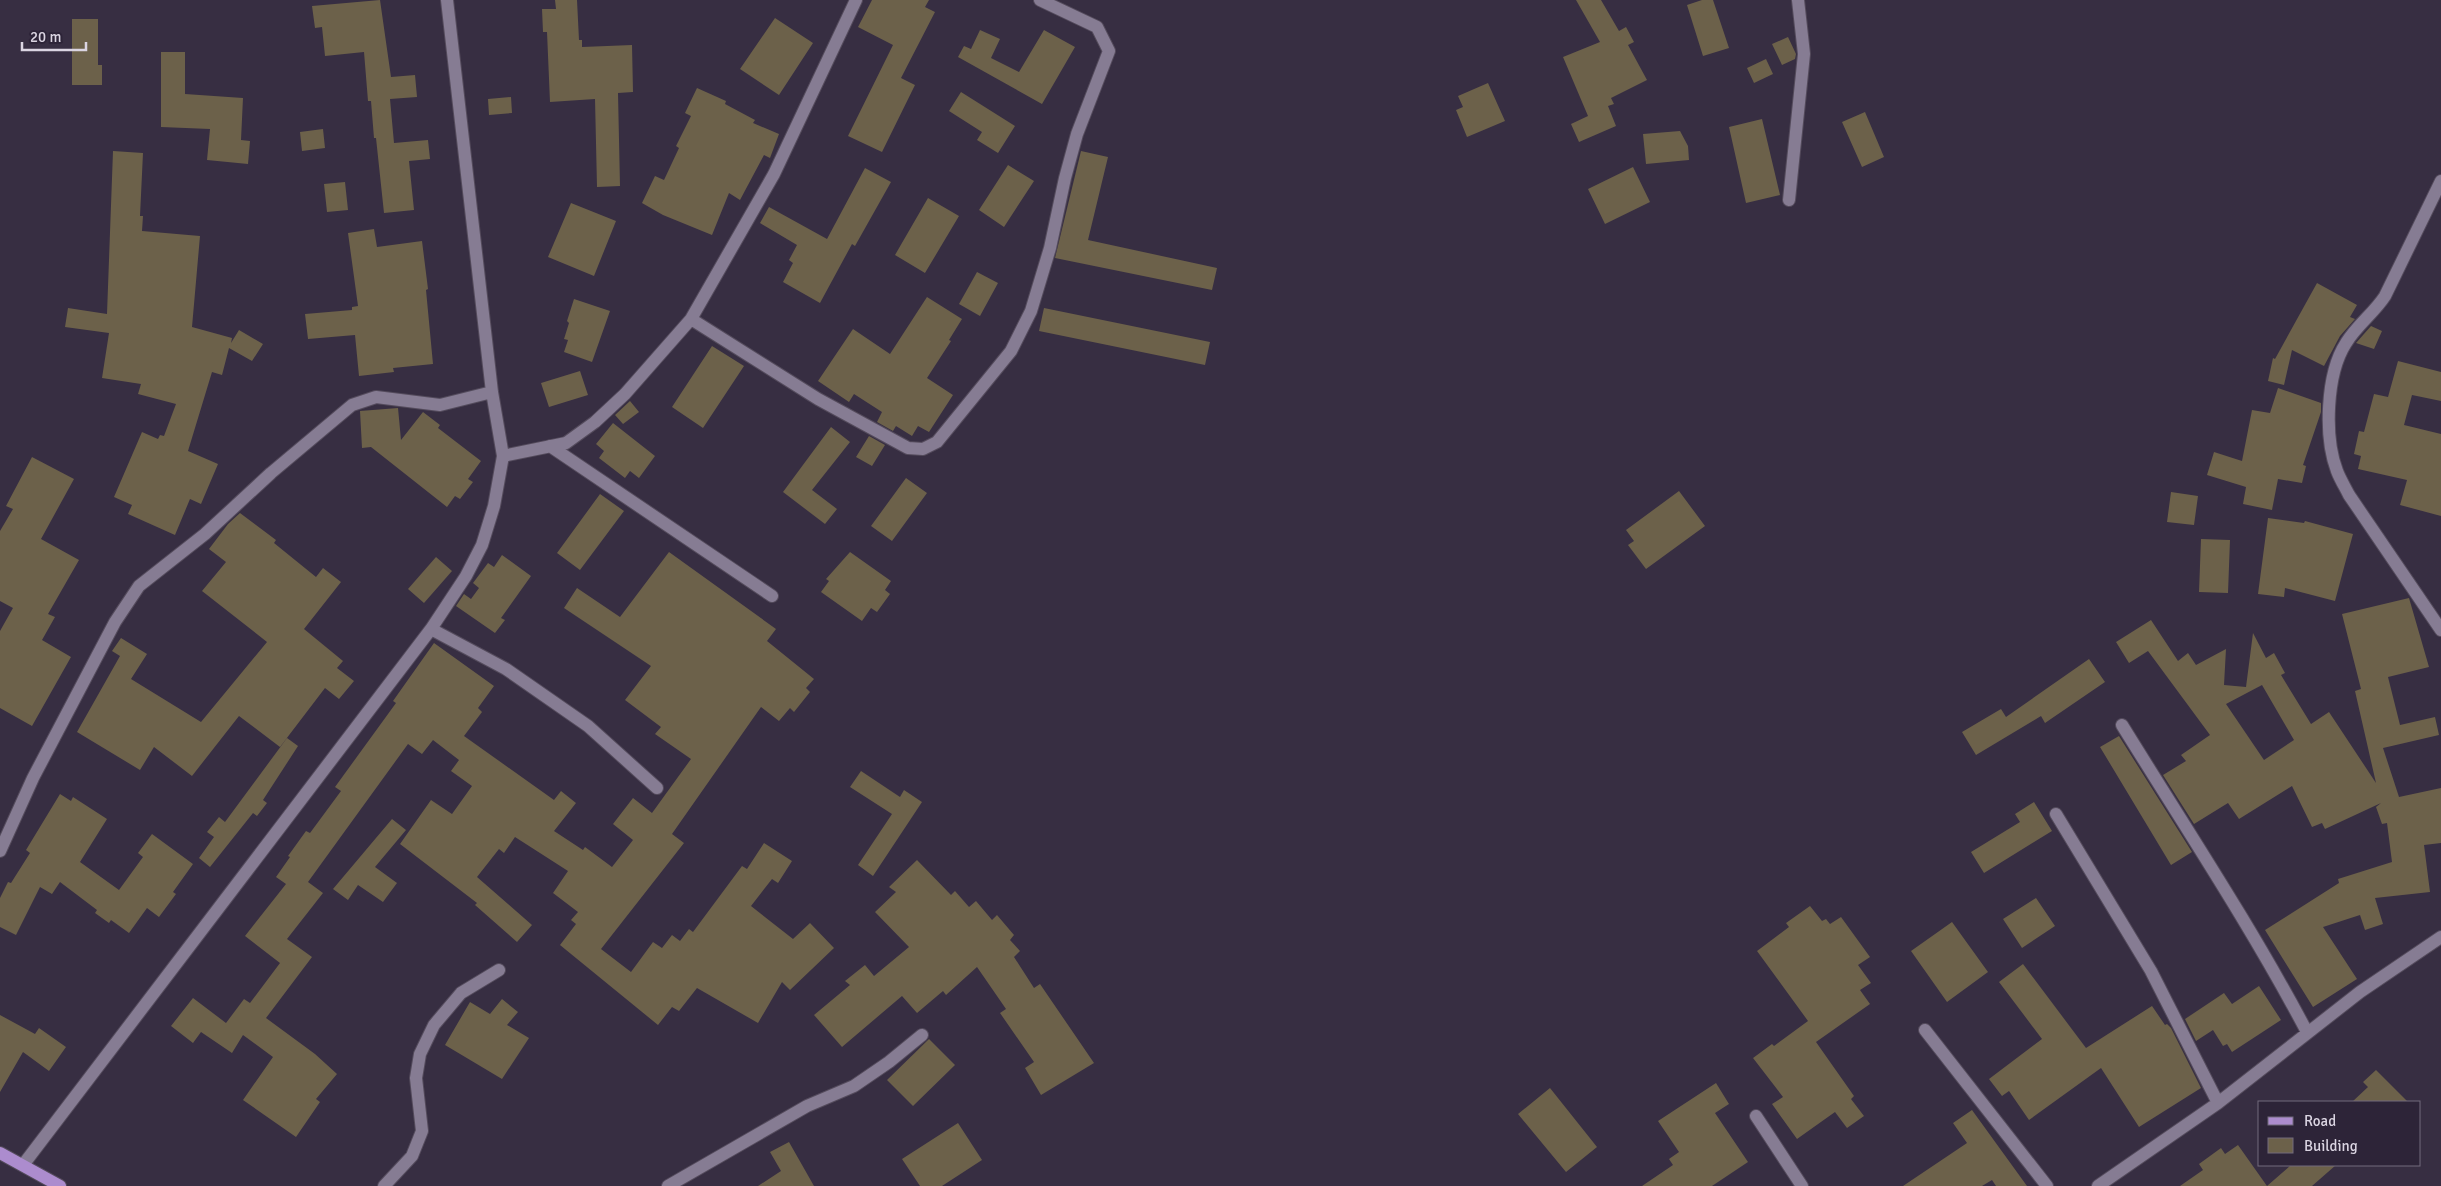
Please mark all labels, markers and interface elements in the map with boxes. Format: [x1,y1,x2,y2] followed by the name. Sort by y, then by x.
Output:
[22,20,86,52] scale bar
[30,28,61,46] text: 20 m
[2258,1101,2421,1166] legend
[2304,1112,2336,1130] text: Road
[2304,1137,2358,1155] text: Building

